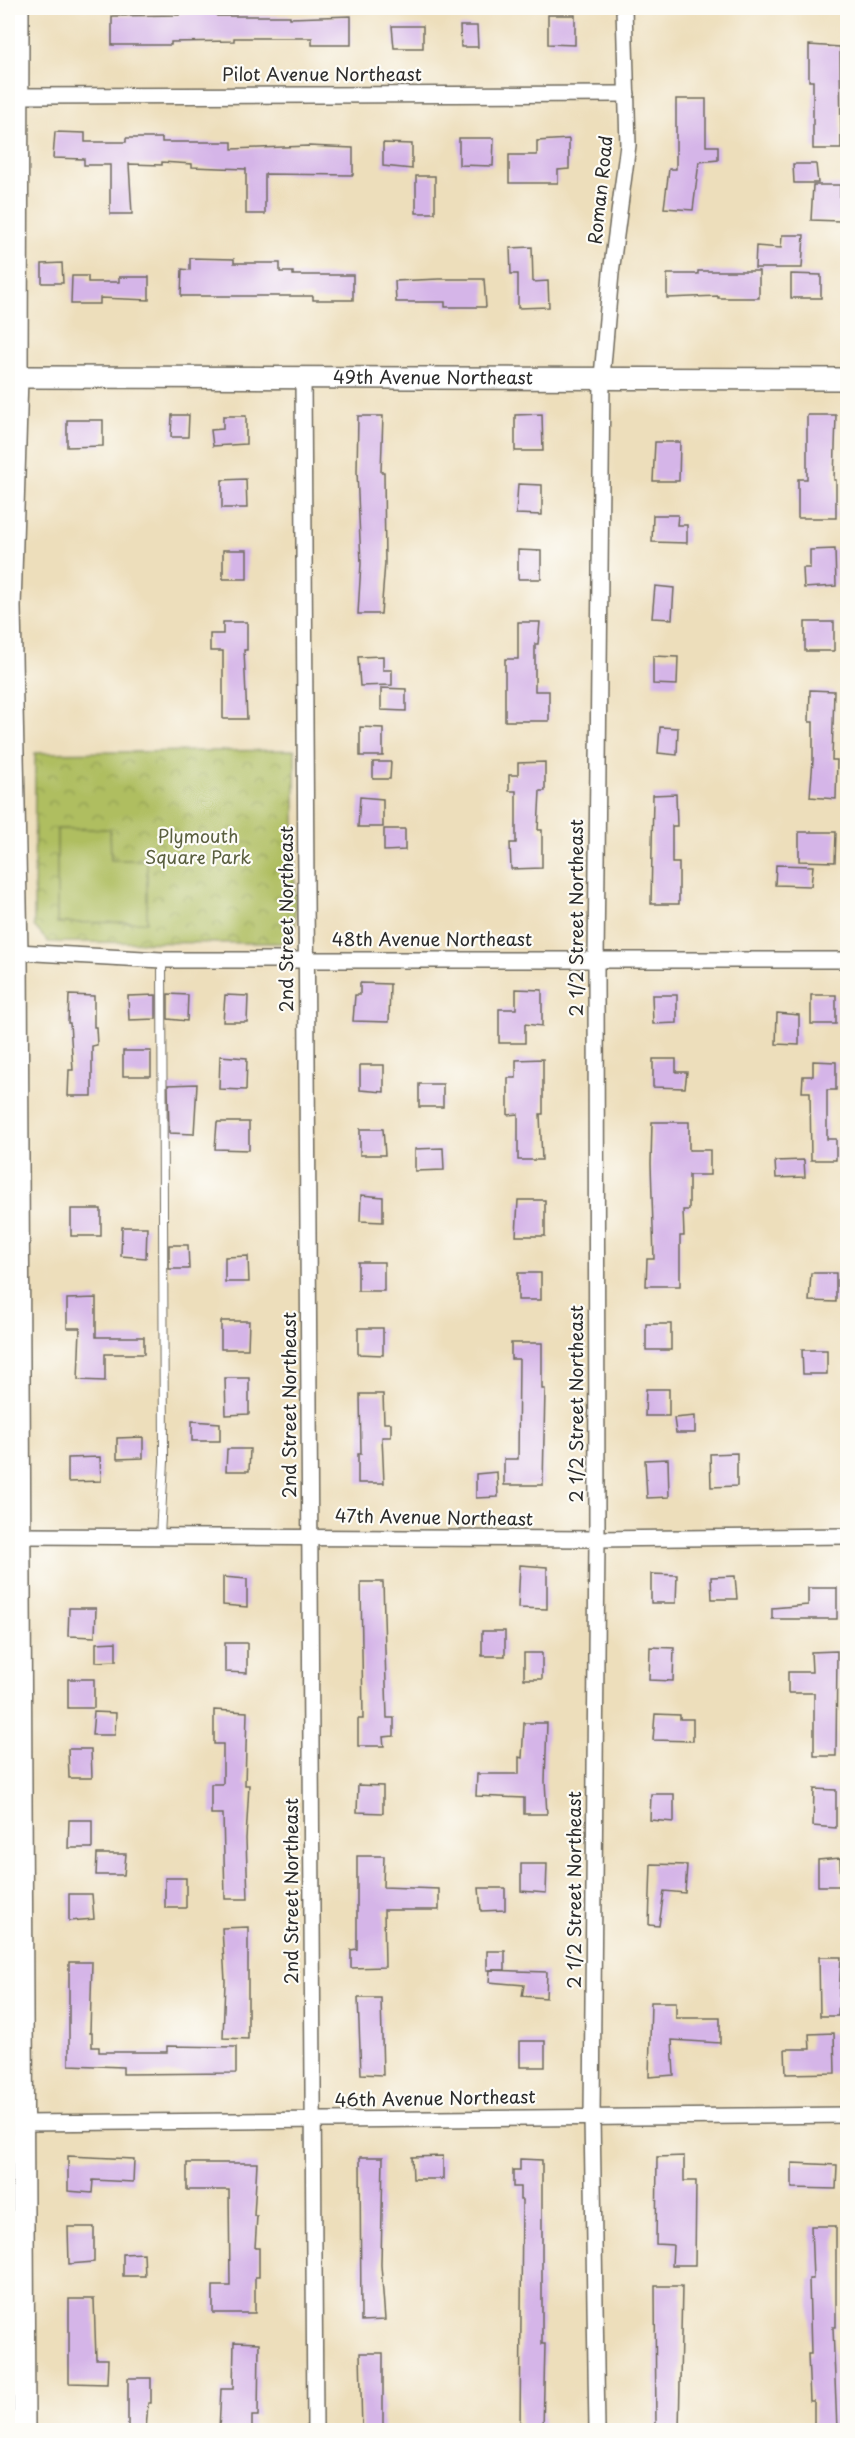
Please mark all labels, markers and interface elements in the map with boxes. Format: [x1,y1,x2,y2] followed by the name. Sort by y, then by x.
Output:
[222,60,422,87] street label: Pilot Avenue Northeast
[580,134,619,246] street label: Roman Road
[333,363,533,390] street label: 49th Avenue Northeast
[562,819,589,1017] street label: 2 1/2 Street Northeast
[145,822,251,870] park label: Plymouth Square Park
[272,826,299,1012] street label: 2nd Street Northeast
[332,925,532,952] street label: 48th Avenue Northeast
[562,1305,589,1503] street label: 2 1/2 Street Northeast
[275,1312,302,1498] street label: 2nd Street Northeast
[335,1501,533,1532] street label: 47th Avenue Northeast
[560,1791,587,1989] street label: 2 1/2 Street Northeast
[277,1798,304,1984] street label: 2nd Street Northeast
[334,2082,536,2113] street label: 46th Avenue Northeast

